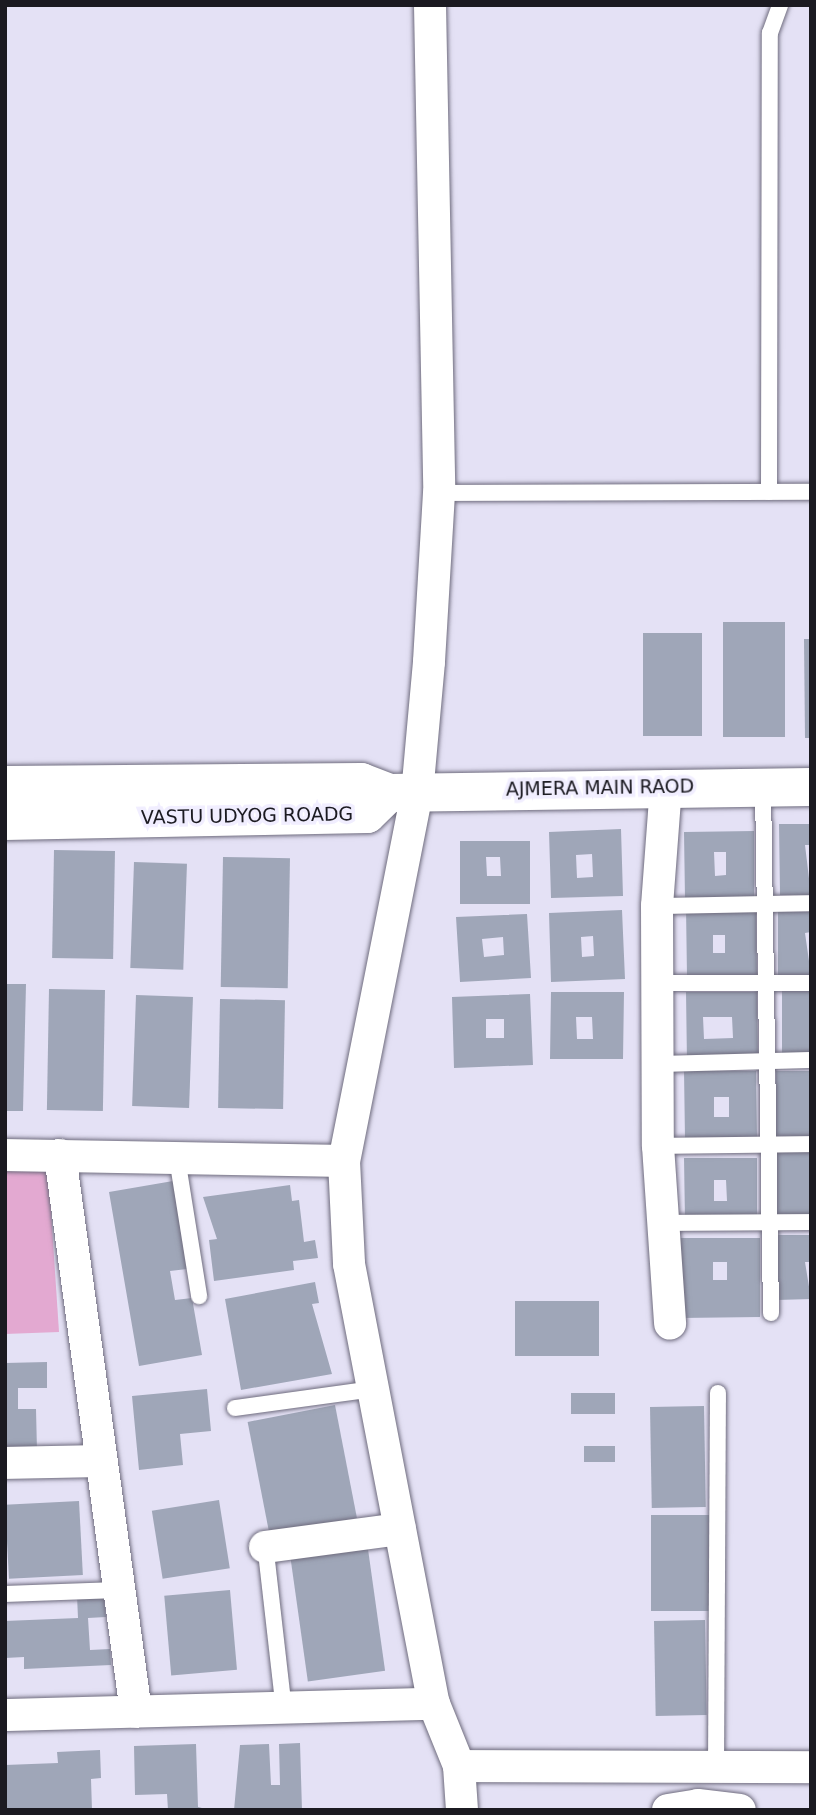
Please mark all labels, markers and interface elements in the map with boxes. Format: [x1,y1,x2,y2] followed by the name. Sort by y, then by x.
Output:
[506,775,694,801] street label: AJMERA MAIN RAOD
[141,803,353,829] street label: VASTU UDYOG ROADG

